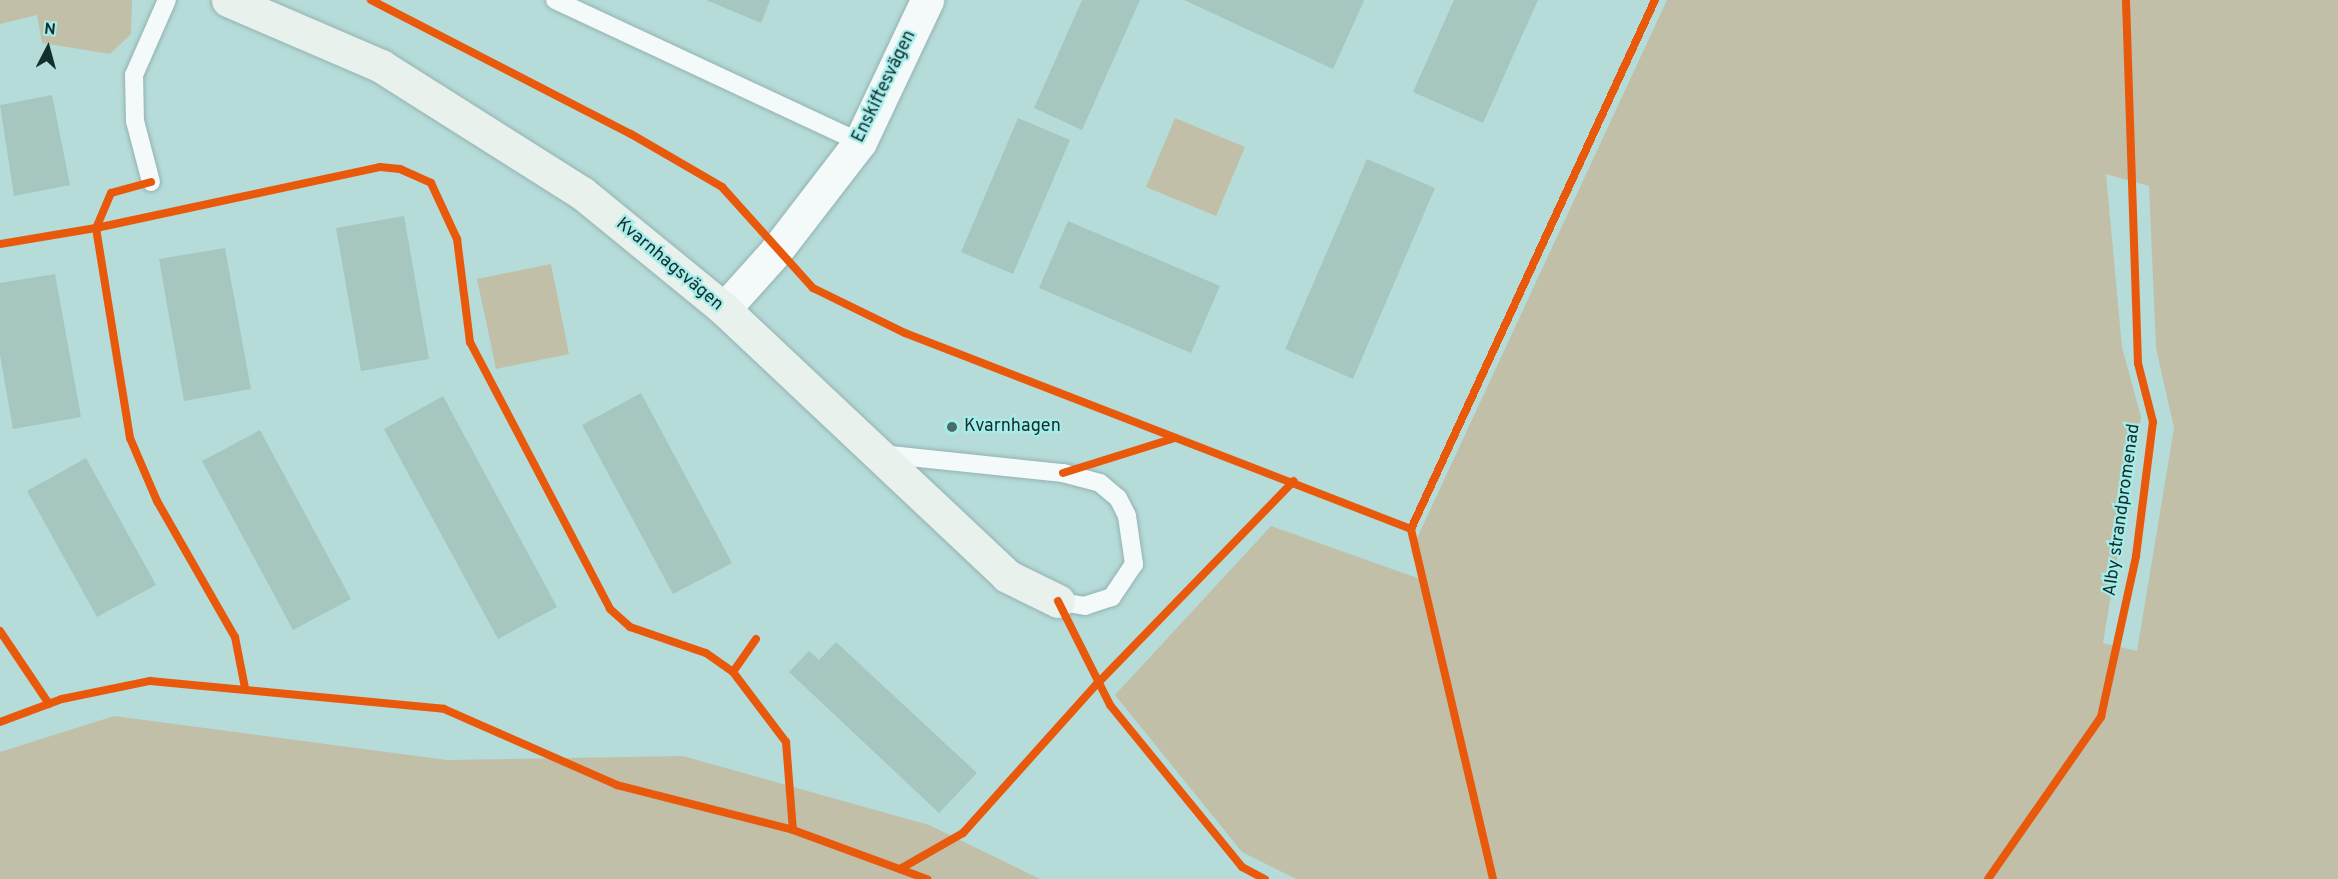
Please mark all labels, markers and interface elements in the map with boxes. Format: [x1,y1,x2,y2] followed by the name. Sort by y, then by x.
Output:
[18,18,78,78] north arrow
[43,20,57,41] text: N
[849,27,921,147] street label: Enskiftesvägen
[611,214,727,316] street label: Kvarnhagsvägen
[964,416,1061,438] place label: Kvarnhagen
[945,420,959,434] marker: Kvarnhagen
[2100,422,2146,598] street label: Alby strandpromenad

